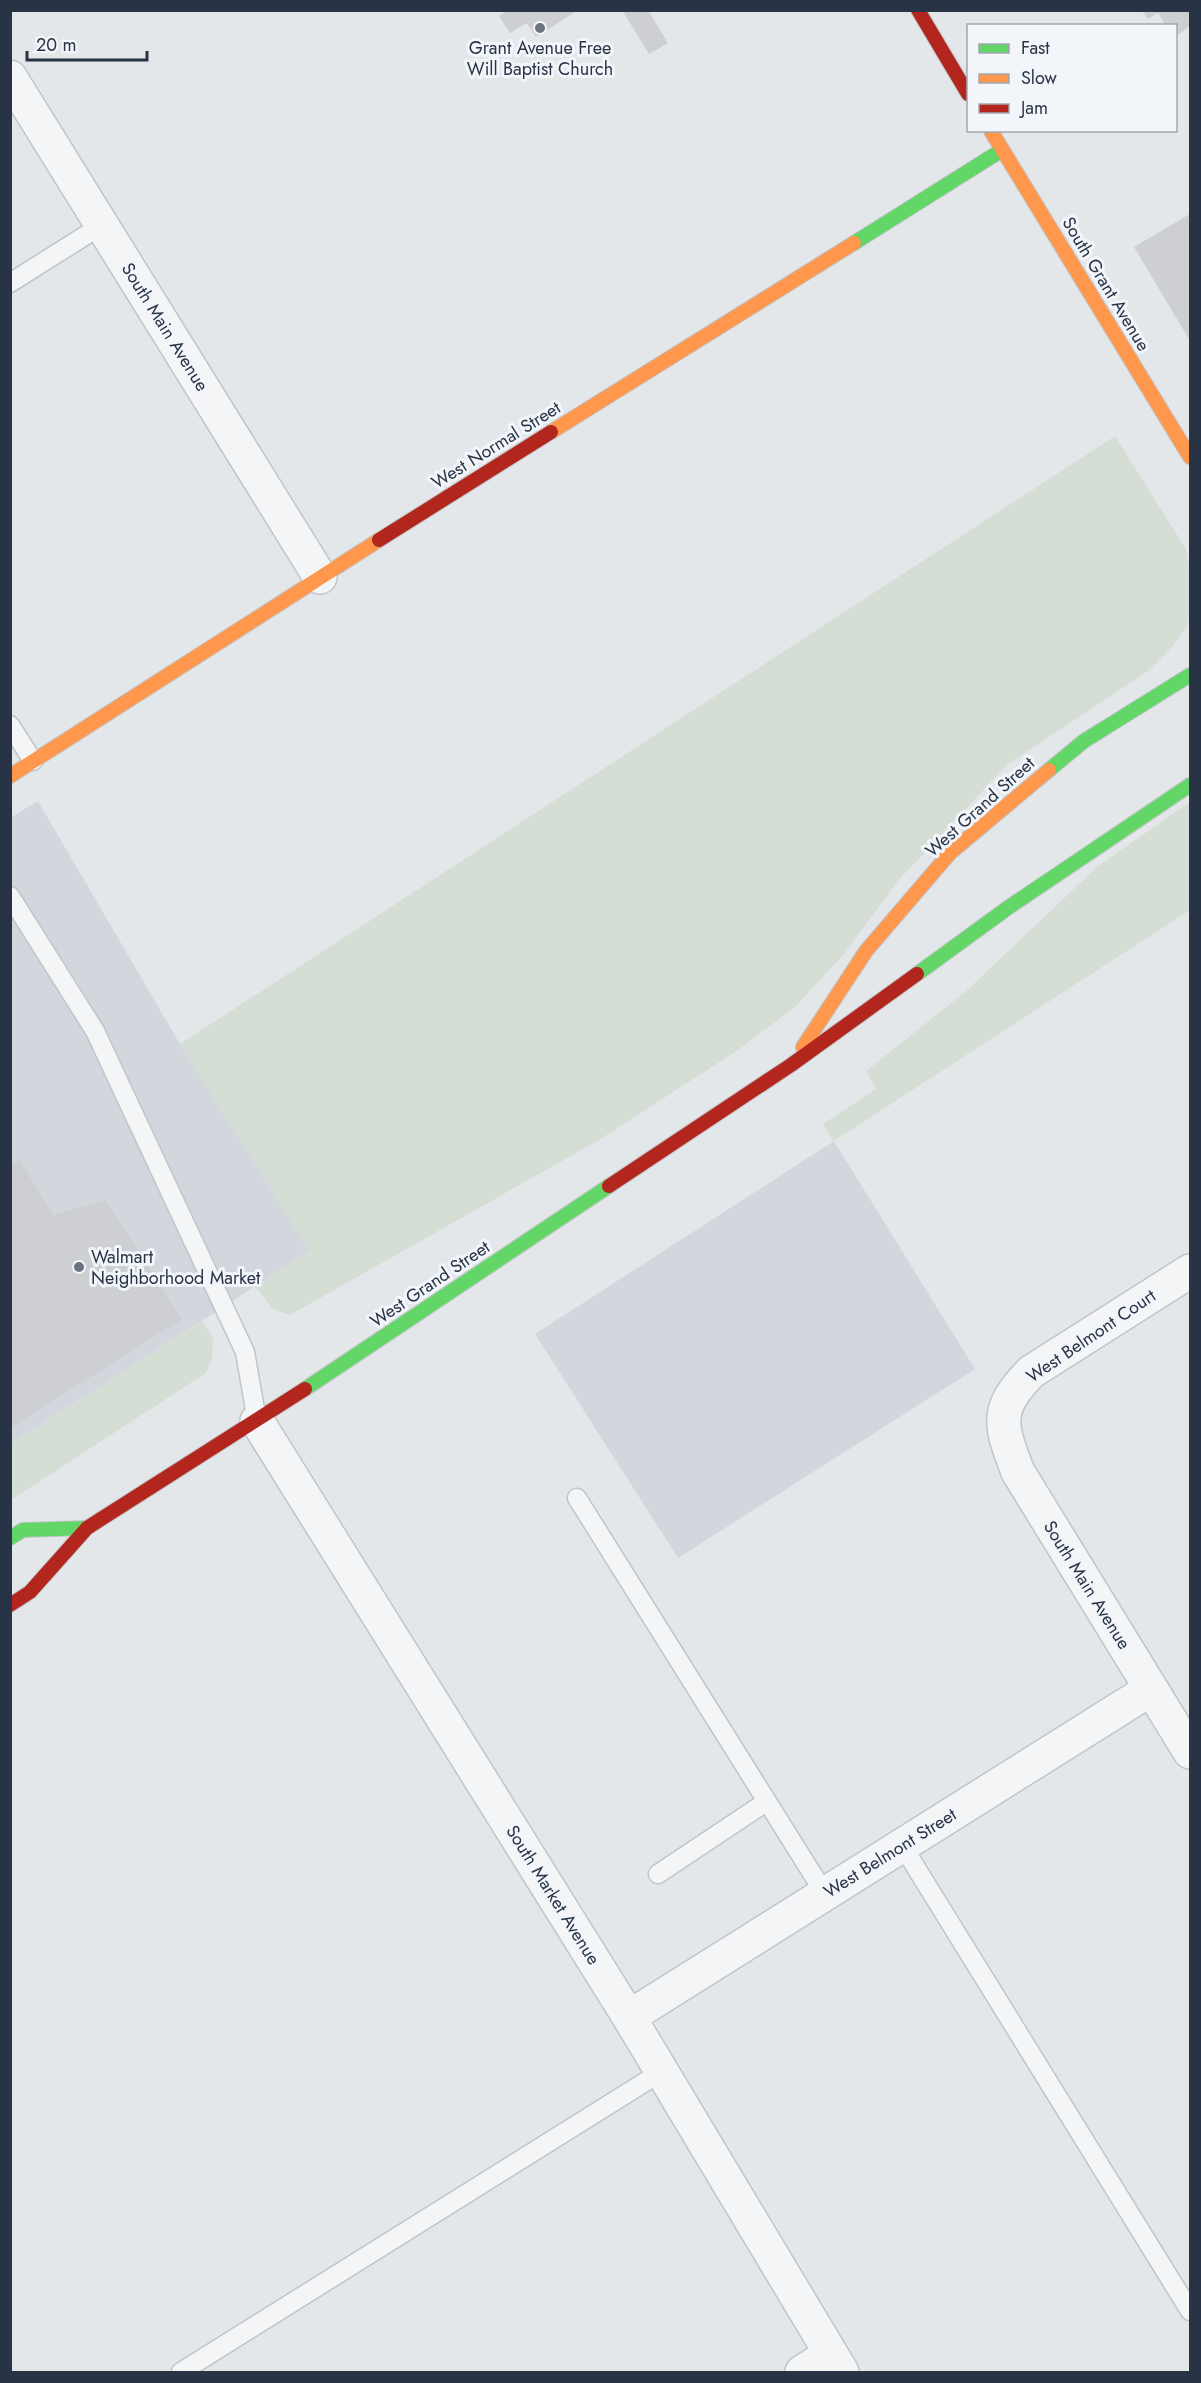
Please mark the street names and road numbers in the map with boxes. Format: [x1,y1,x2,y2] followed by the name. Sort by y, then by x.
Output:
[1056,212,1156,356] street label: South Grant Avenue
[115,258,215,396] street label: South Main Avenue
[426,394,566,495] street label: West Normal Street
[919,750,1041,863] street label: West Grand Street
[365,1234,496,1334] street label: West Grand Street
[1021,1283,1162,1389] street label: West Belmont Court
[1037,1516,1137,1654] street label: South Main Avenue
[819,1801,962,1904] street label: West Belmont Street
[499,1820,607,1970] street label: South Market Avenue

